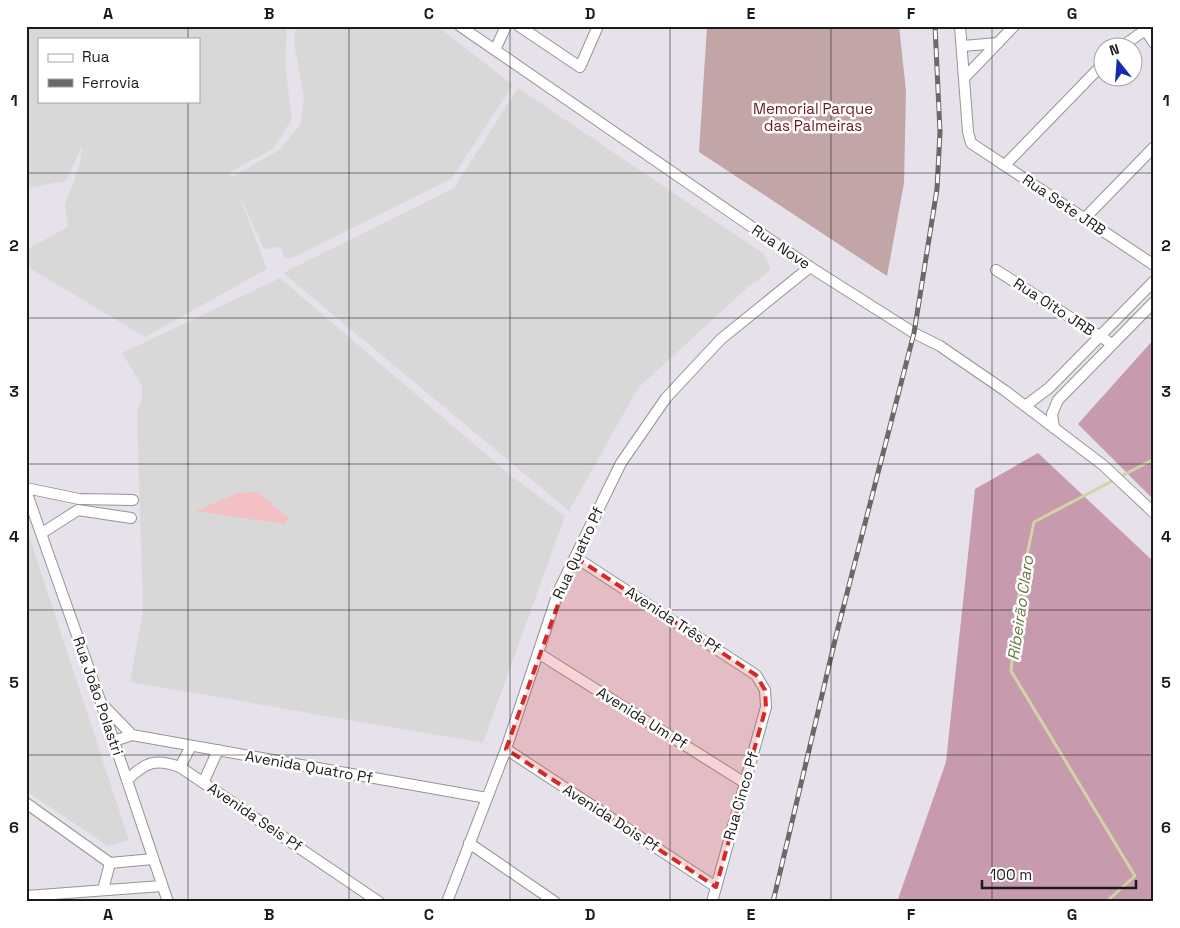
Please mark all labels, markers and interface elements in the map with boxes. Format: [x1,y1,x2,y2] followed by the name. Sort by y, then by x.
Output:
[103,3,113,24] text: A
[264,3,274,24] text: B
[424,3,434,24] text: C
[585,3,595,24] text: D
[747,3,756,24] text: E
[907,3,916,24] text: F
[1067,3,1077,24] text: G
[38,38,200,102] legend
[1092,38,1142,88] north arrow
[1107,40,1121,60] text: N
[82,47,110,66] text: Rua
[82,73,140,92] text: Ferrovia
[10,90,18,111] text: 1
[1162,90,1170,111] text: 1
[753,99,873,135] park label: Memorial Parque das Palmeiras
[1019,170,1110,240] street label: Rua Sete JRB
[748,220,814,273] street label: Rua Nove
[9,235,19,256] text: 2
[1161,235,1171,256] text: 2
[1010,273,1098,340] street label: Rua Oito JRB
[9,381,19,402] text: 3
[1161,381,1171,402] text: 3
[548,503,607,602] street label: Rua Quatro Pf
[9,526,19,547] text: 4
[1161,526,1171,547] text: 4
[1003,553,1038,662] water label: Ribeirão Claro
[622,582,725,658] street label: Avenida Três Pf
[69,634,128,758] street label: Rua João Polastri
[9,672,19,693] text: 5
[1161,672,1171,693] text: 5
[593,682,691,753] street label: Avenida Um Pf
[244,746,375,787] street label: Avenida Quatro Pf
[719,749,762,842] street label: Rua Cinco Pf
[204,778,306,855] street label: Avenida Seis Pf
[559,779,663,856] street label: Avenida Dois Pf
[9,817,19,838] text: 6
[1161,817,1171,838] text: 6
[982,858,1136,890] scale bar
[990,865,1032,884] text: 100 m
[103,904,113,925] text: A
[264,904,274,925] text: B
[424,904,434,925] text: C
[585,904,595,925] text: D
[747,904,756,925] text: E
[907,904,916,925] text: F
[1067,904,1077,925] text: G

